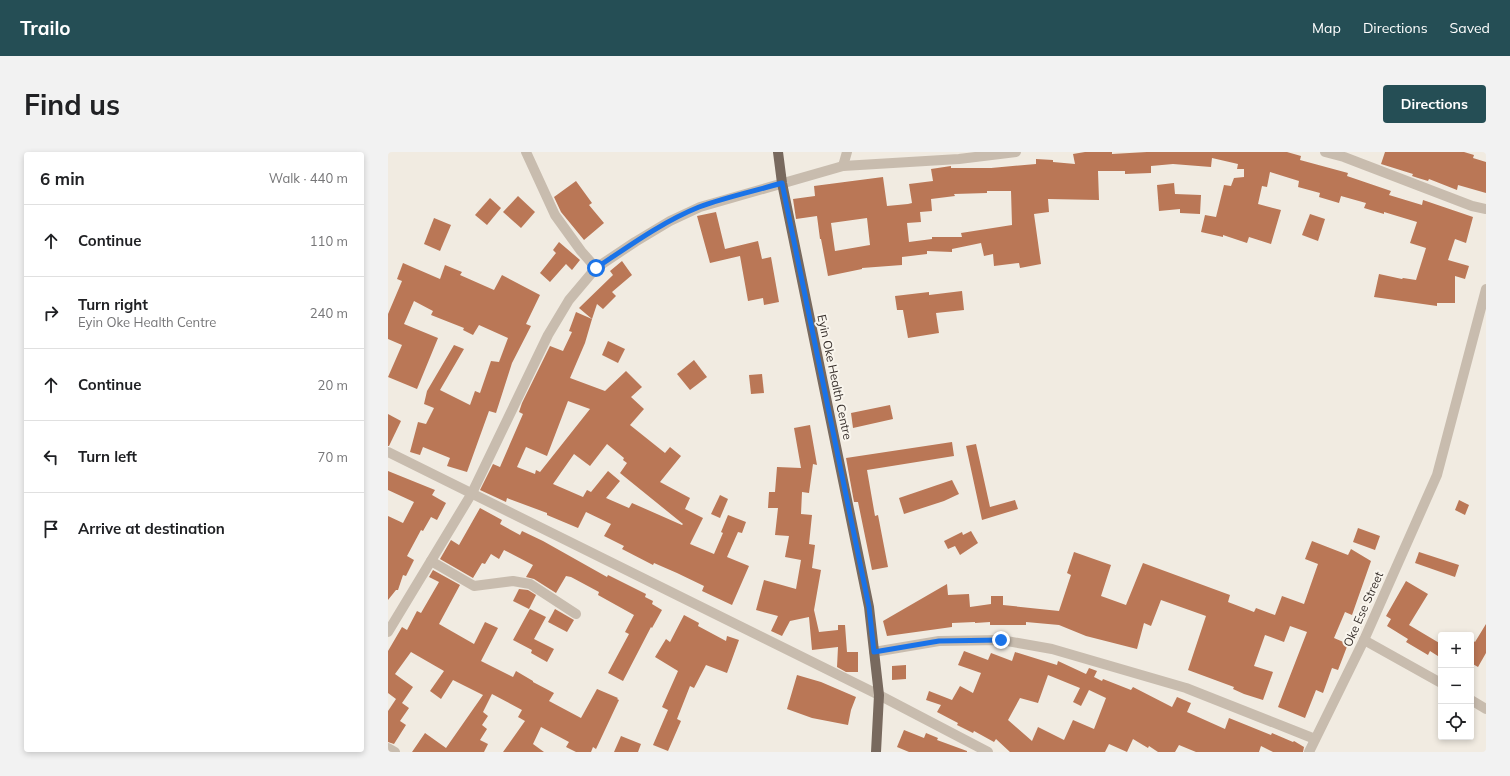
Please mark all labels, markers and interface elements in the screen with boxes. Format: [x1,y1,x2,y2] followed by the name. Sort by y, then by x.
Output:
[20,16,71,40] text: Trailo
[1312,19,1341,37] text: Map
[1363,19,1428,37] text: Directions
[1450,19,1490,37] text: Saved
[1383,85,1486,123] button: Directions
[24,87,120,122] text: Find us
[40,168,85,189] text: 6 min
[269,170,348,186] text: Walk · 440 m
[40,230,62,252] icon: ahead
[78,231,141,250] text: Continue
[310,233,348,249] text: 110 m
[587,259,605,277] route start
[78,295,148,314] text: Turn right
[40,302,62,324] icon: right
[310,305,348,321] text: 240 m
[814,313,856,441] street label: Eyin Oke Health Centre
[78,314,216,330] text: Eyin Oke Health Centre
[40,374,62,396] icon: ahead
[78,375,141,394] text: Continue
[318,377,348,393] text: 20 m
[40,446,62,468] icon: left
[78,447,137,466] text: Turn left
[318,449,348,465] text: 70 m
[40,518,62,540] icon: arrive
[78,519,225,538] text: Arrive at destination
[1340,569,1386,649] street label: Oke Ese Street
[992,631,1010,649] route end
[1438,632,1474,740] map controls
[1438,632,1474,668] button: +
[1438,668,1474,704] button: −
[1438,704,1474,740] button: locate

